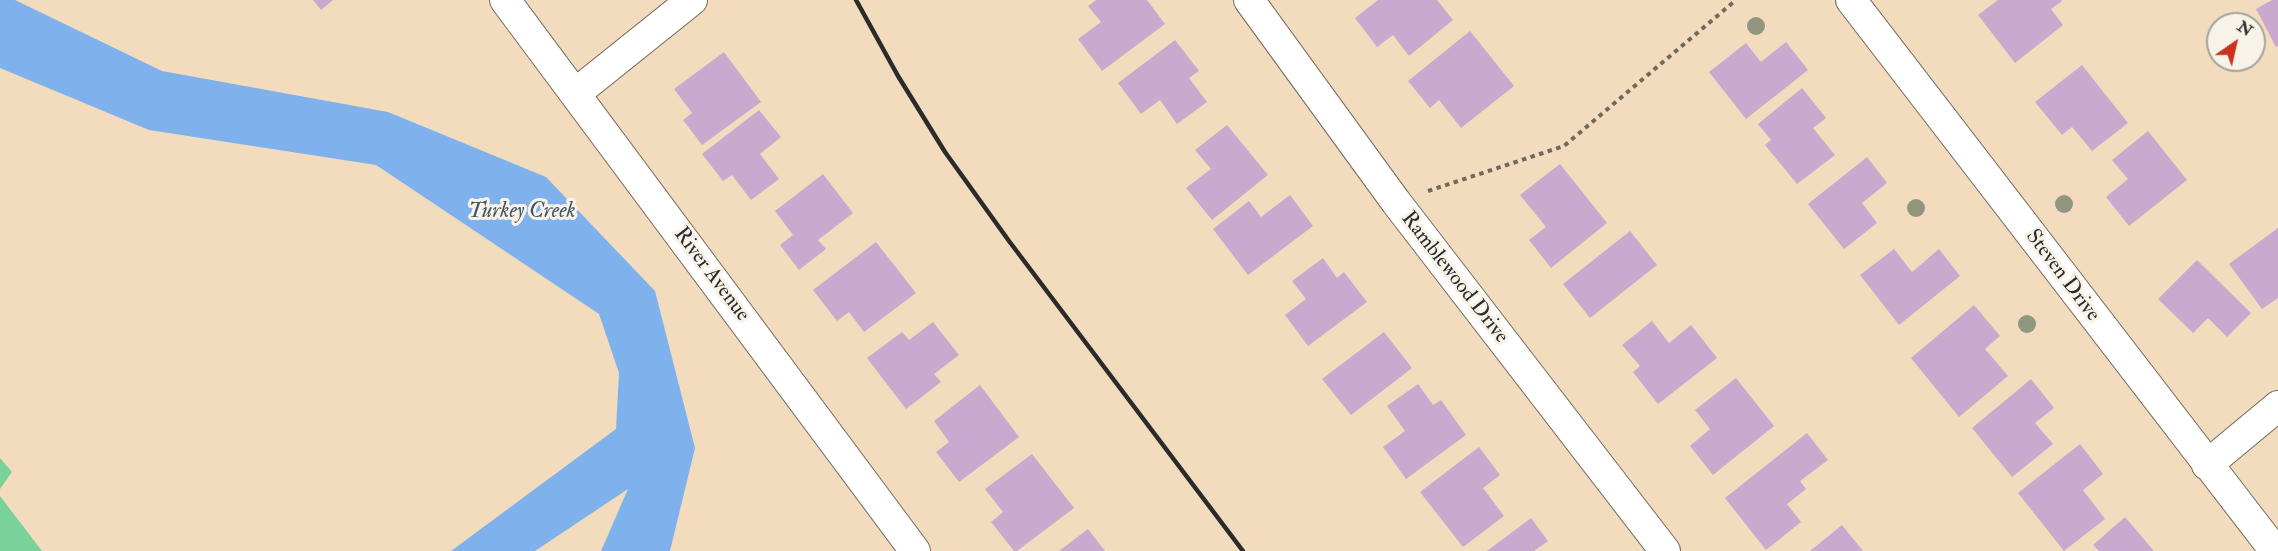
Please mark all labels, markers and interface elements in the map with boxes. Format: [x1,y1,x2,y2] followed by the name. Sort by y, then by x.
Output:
[2206,12,2266,72] north arrow
[2233,16,2256,41] text: N
[468,199,576,225] water label: Turkey Creek
[1395,207,1513,349] street label: Ramblewood Drive
[667,223,755,327] street label: River Avenue
[2019,225,2105,327] street label: Steven Drive

